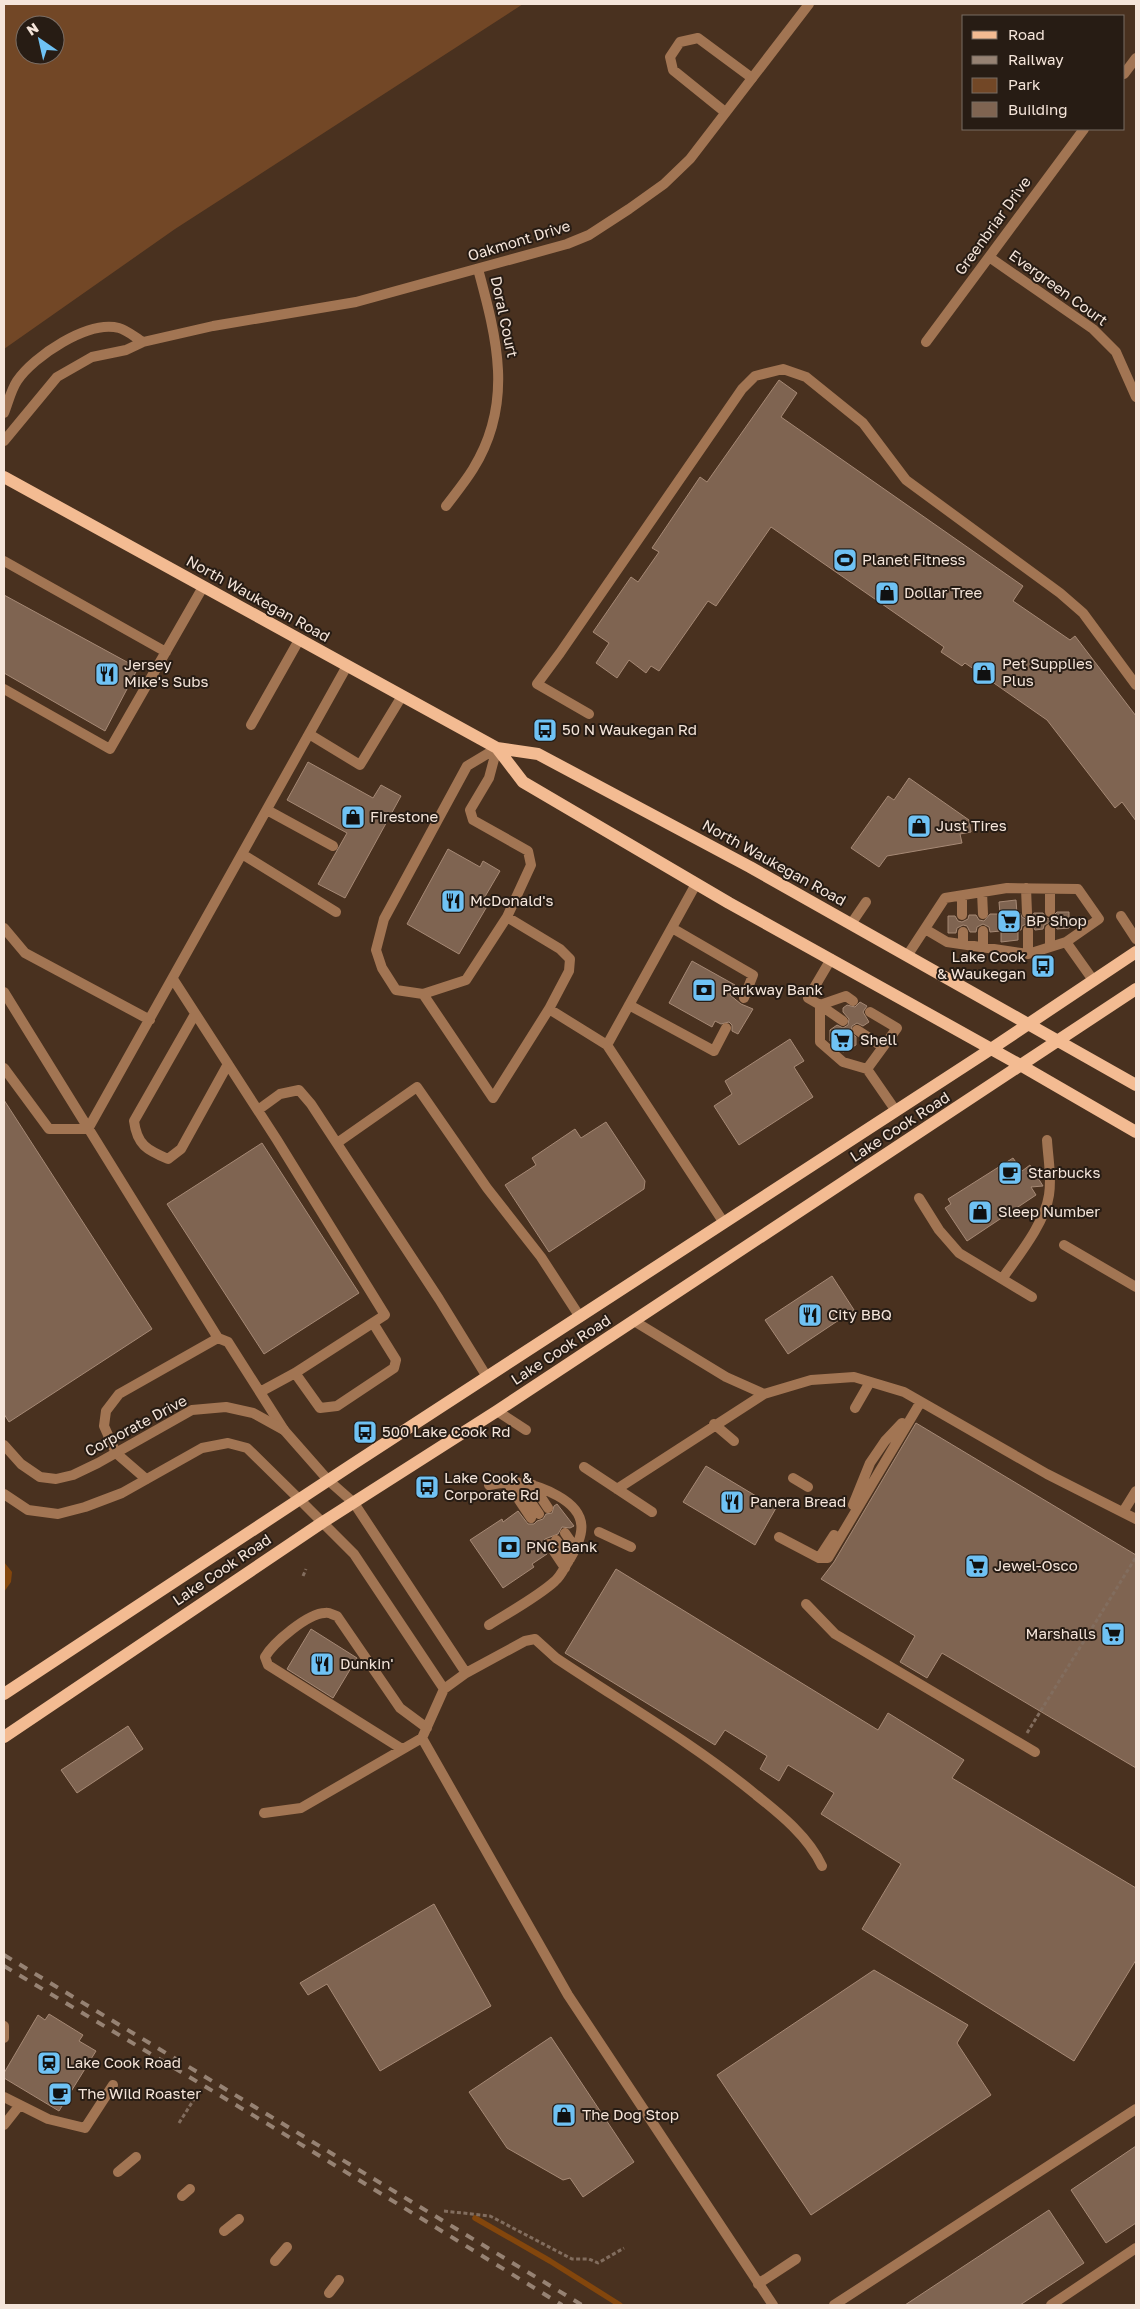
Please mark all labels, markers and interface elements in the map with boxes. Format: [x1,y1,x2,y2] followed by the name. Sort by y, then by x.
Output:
[15,15,65,65] north arrow
[962,15,1125,130] legend
[23,19,42,39] text: N
[1008,25,1045,43] text: Road
[1008,50,1064,68] text: Railway
[1008,75,1041,93] text: Park
[1008,100,1068,118] text: Building
[950,172,1034,278] street label: Greenbriar Drive
[465,216,572,264] street label: Oakmont Drive
[1006,245,1111,329] street label: Evergreen Court
[488,274,522,359] street label: Doral Court
[832,547,858,573] sports icon: Planet Fitness
[862,550,966,568] place label: Planet Fitness
[184,551,333,645] street label: North Waukegan Road
[874,580,900,606] shop icon: Dollar Tree
[904,583,983,601] place label: Dollar Tree
[1002,654,1093,689] place label: Pet Supplies Plus
[124,655,209,690] place label: Jersey Mike's Subs
[971,660,997,686] shop icon: Pet Supplies Plus
[94,661,120,687] restaurant icon: Jersey Mike's Subs
[532,717,558,743] bus stop icon: 50 N Waukegan Rd
[562,720,697,738] place label: 50 N Waukegan Rd
[340,804,366,830] shop icon: Firestone
[370,807,439,825] place label: Firestone
[906,813,932,839] shop icon: Just Tires
[700,815,849,909] street label: North Waukegan Road
[936,816,1007,834] place label: Just Tires
[440,888,466,914] restaurant icon: McDonald's
[470,891,553,909] place label: McDonald's
[996,908,1022,934] supermarket icon: BP Shop
[1026,911,1087,929] place label: BP Shop
[937,947,1027,982] place label: Lake Cook & Waukegan
[1030,953,1056,979] bus stop icon: Lake Cook & Waukegan
[691,977,717,1003] bank icon: Parkway Bank
[722,980,824,998] place label: Parkway Bank
[829,1027,855,1053] supermarket icon: Shell
[860,1030,897,1048] place label: Shell
[846,1087,953,1165] street label: Lake Cook Road
[997,1160,1023,1186] cafe icon: Starbucks
[1028,1163,1101,1181] place label: Starbucks
[967,1199,993,1225] shop icon: Sleep Number
[998,1202,1100,1220] place label: Sleep Number
[797,1302,823,1328] restaurant icon: City BBQ
[828,1305,892,1323] place label: City BBQ
[507,1310,614,1388] street label: Lake Cook Road
[81,1391,190,1460] street label: Corporate Drive
[352,1419,378,1445] bus stop icon: 500 Lake Cook Rd
[382,1422,511,1440] place label: 500 Lake Cook Rd
[444,1468,539,1503] place label: Lake Cook & Corporate Rd
[414,1474,440,1500] bus stop icon: Lake Cook & Corporate Rd
[719,1489,745,1515] restaurant icon: Panera Bread
[750,1492,846,1510] place label: Panera Bread
[169,1530,274,1609] street label: Lake Cook Road
[496,1534,522,1560] bank icon: PNC Bank
[526,1537,598,1555] place label: PNC Bank
[964,1553,990,1579] supermarket icon: Jewel-Osco
[994,1556,1078,1574] place label: Jewel-Osco
[1100,1621,1126,1647] supermarket icon: Marshalls
[1026,1624,1096,1642] place label: Marshalls
[309,1651,335,1677] restaurant icon: Dunkin'
[340,1654,394,1672] place label: Dunkin'
[36,2050,62,2076] station icon: Lake Cook Road
[66,2053,181,2071] place label: Lake Cook Road
[47,2081,73,2107] cafe icon: The Wild Roaster
[78,2084,201,2102] place label: The Wild Roaster
[551,2102,577,2128] shop icon: The Dog Stop
[582,2105,679,2123] place label: The Dog Stop

